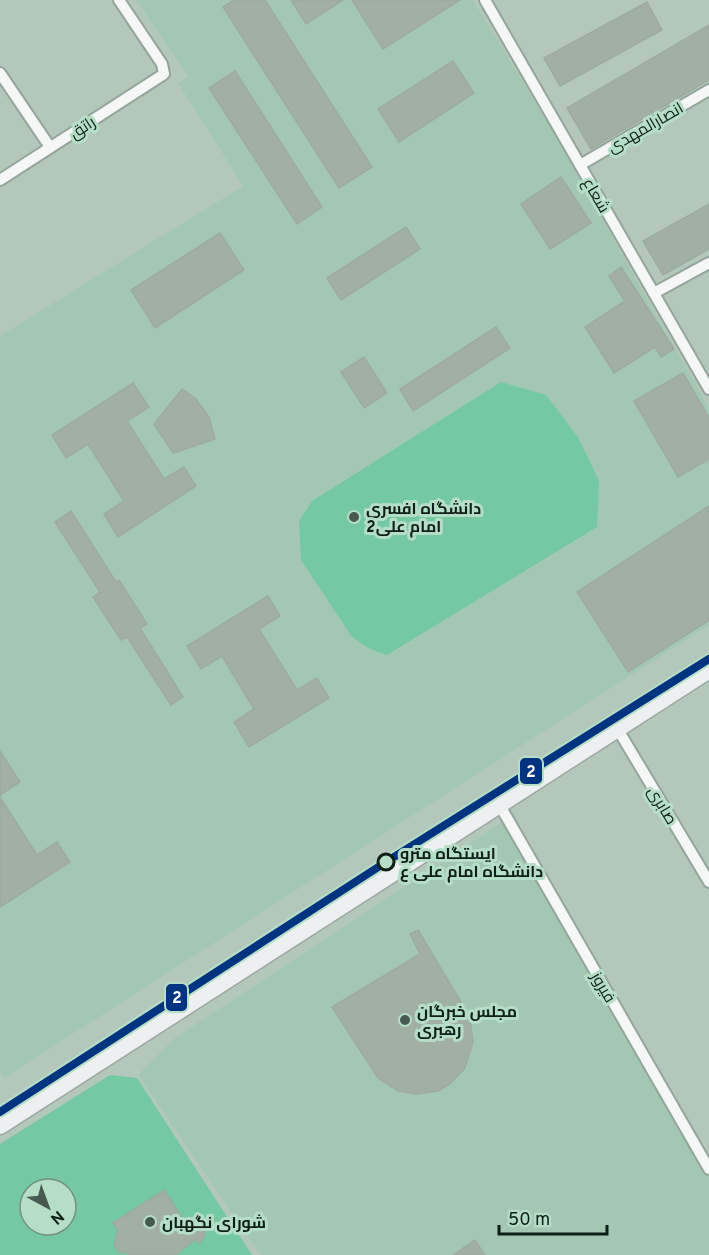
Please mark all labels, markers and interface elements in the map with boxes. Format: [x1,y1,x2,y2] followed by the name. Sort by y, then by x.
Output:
[605,99,687,158] street label: انصارالمهدی
[66,113,100,144] street label: راتق
[577,175,613,217] street label: شعاع
[366,500,481,538] place label: دانشگاه افسری امام علی2
[347,510,361,524] marker: دانشگاه افسری امام علی2
[519,757,543,785] line badge: 2
[526,763,536,783] text: 2
[642,783,680,829] street label: صابری
[400,845,543,883] place label: ایستگاه مترو دانشگاه امام علی ع
[377,853,395,871] marker: ایستگاه مترو دانشگاه امام علی ع
[585,968,619,1007] street label: فیروز
[165,983,188,1012] line badge: 2
[172,989,182,1009] text: 2
[417,1003,517,1041] place label: مجلس خبرگان رهبری
[398,1013,412,1027] marker: مجلس خبرگان رهبری
[18,1177,78,1237] north arrow
[499,1198,607,1236] scale bar
[46,1205,67,1228] text: N
[508,1209,550,1232] text: 50 m
[162,1214,266,1234] place label: شورای نگهبان
[143,1215,157,1229] marker: شورای نگهبان

